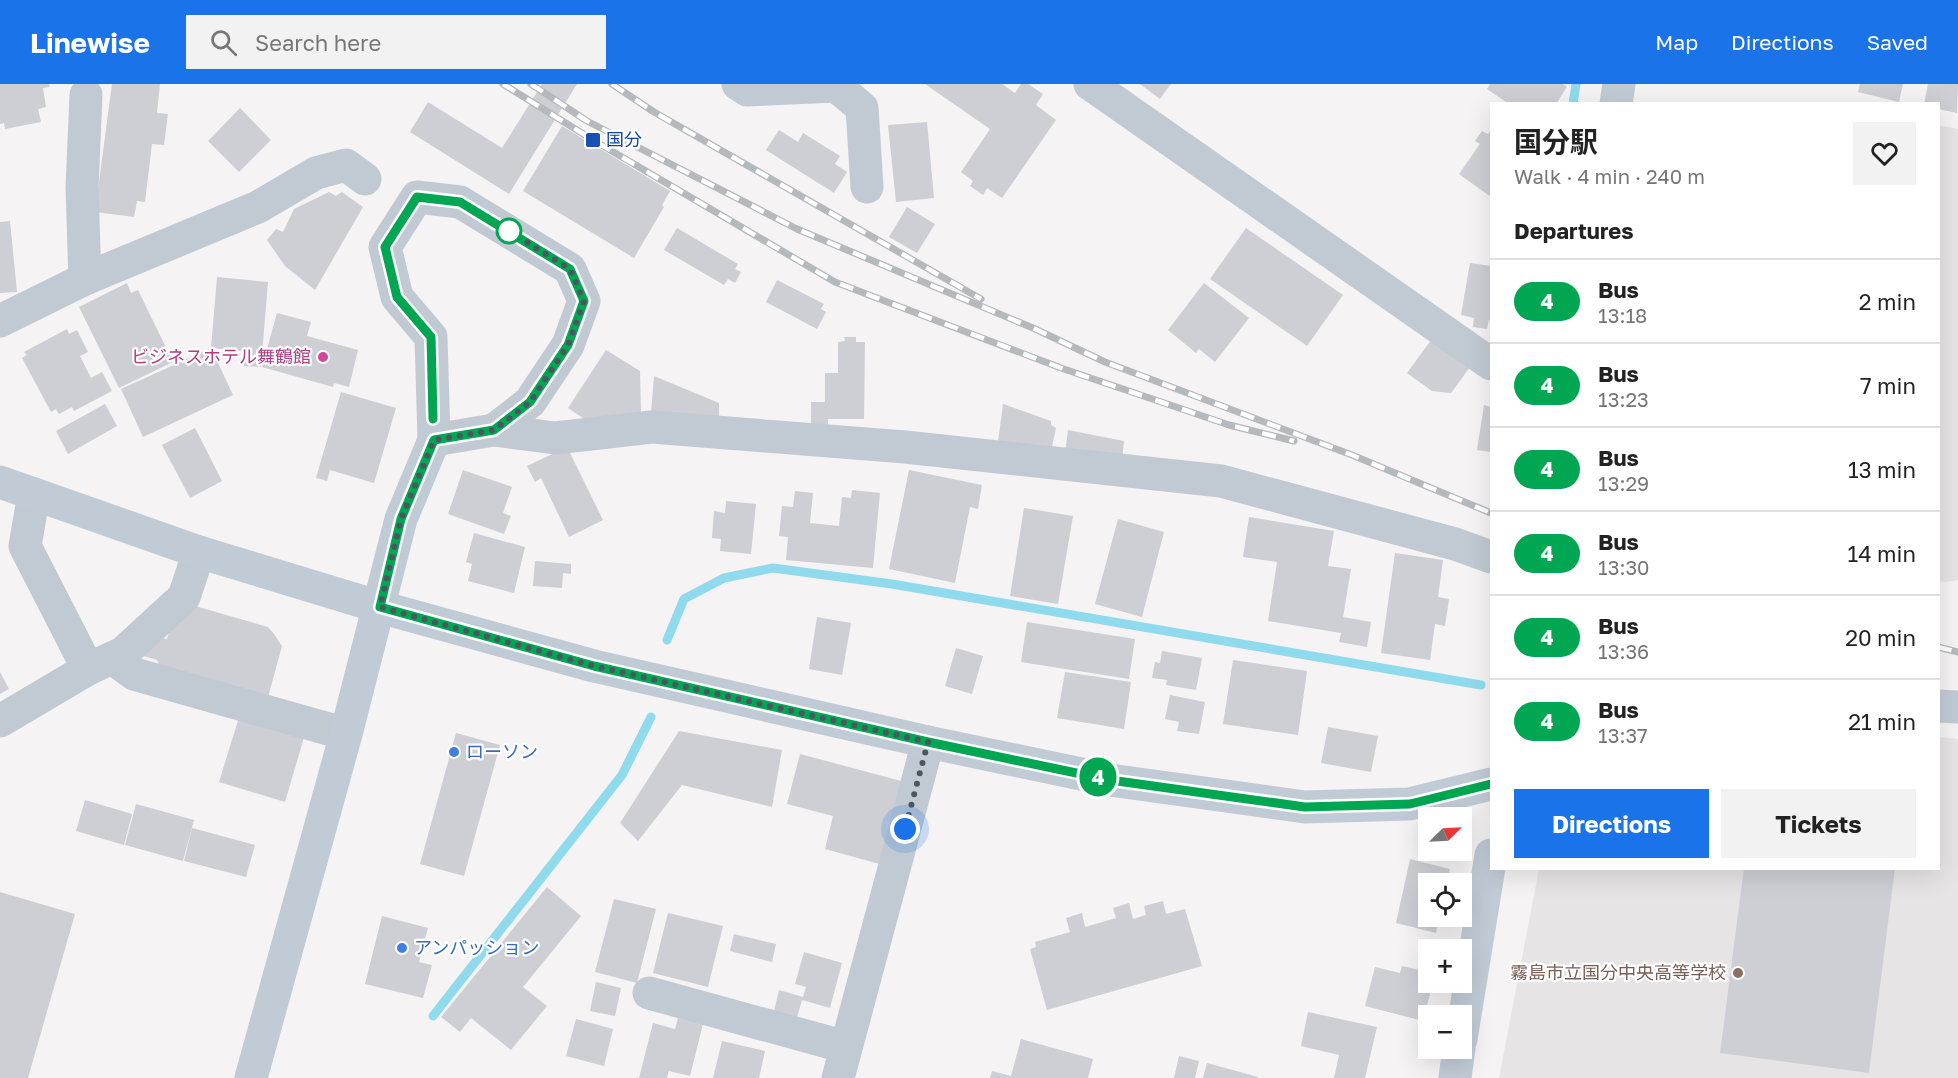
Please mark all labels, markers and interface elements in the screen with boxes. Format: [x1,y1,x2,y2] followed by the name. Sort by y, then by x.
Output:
[186,15,606,69] search box
[30,26,150,59] text: Linewise
[207,26,240,59] icon: search
[255,29,381,56] text: Search here
[1655,29,1698,55] text: Map
[1731,29,1834,55] text: Directions
[1867,29,1928,55] text: Saved
[1853,122,1916,185] button: heart
[1514,125,1598,158] text: 国分駅
[606,128,642,150] place label: 国分
[584,131,602,149] marker: 国分
[1514,164,1705,188] text: Walk · 4 min · 240 m
[1514,217,1633,244] text: Departures
[496,218,522,244] unlabelled marker
[1598,276,1639,303] text: Bus
[1540,288,1554,314] text: 4
[1859,288,1916,315] text: 2 min
[1598,303,1647,327] text: 13:18
[131,345,311,367] place label: ビジネスホテル舞鶴館
[316,350,330,364] marker: ビジネスホテル舞鶴館
[1598,360,1639,387] text: Bus
[1540,372,1554,398] text: 4
[1860,372,1916,399] text: 7 min
[1598,387,1649,411] text: 13:23
[1598,444,1639,471] text: Bus
[1540,456,1554,482] text: 4
[1848,456,1916,483] text: 13 min
[1598,471,1649,495] text: 13:29
[1598,528,1639,555] text: Bus
[1540,540,1554,566] text: 4
[1848,540,1916,567] text: 14 min
[1598,555,1650,579] text: 13:30
[1598,612,1639,639] text: Bus
[1540,624,1554,650] text: 4
[1845,624,1916,651] text: 20 min
[1598,639,1649,663] text: 13:36
[1598,696,1639,723] text: Bus
[1540,708,1554,734] text: 4
[1848,708,1916,735] text: 21 min
[1598,723,1648,747] text: 13:37
[466,740,538,762] place label: ローソン
[447,745,461,759] marker: ローソン
[1078,758,1118,796] line badge: 4
[1091,764,1105,790] text: 4
[1514,789,1709,858] button: Directions
[1721,789,1916,858] button: Tickets
[1418,807,1472,861] north arrow
[1418,807,1472,1059] map controls
[890,814,920,844] your location
[1418,873,1472,927] button: locate
[414,936,539,958] place label: アンパッション
[1418,939,1472,993] button: +
[395,941,409,955] marker: アンパッション
[1510,961,1726,983] place label: 霧島市立国分中央高等学校
[1731,966,1745,980] marker: 霧島市立国分中央高等学校
[1418,1005,1472,1059] button: −

